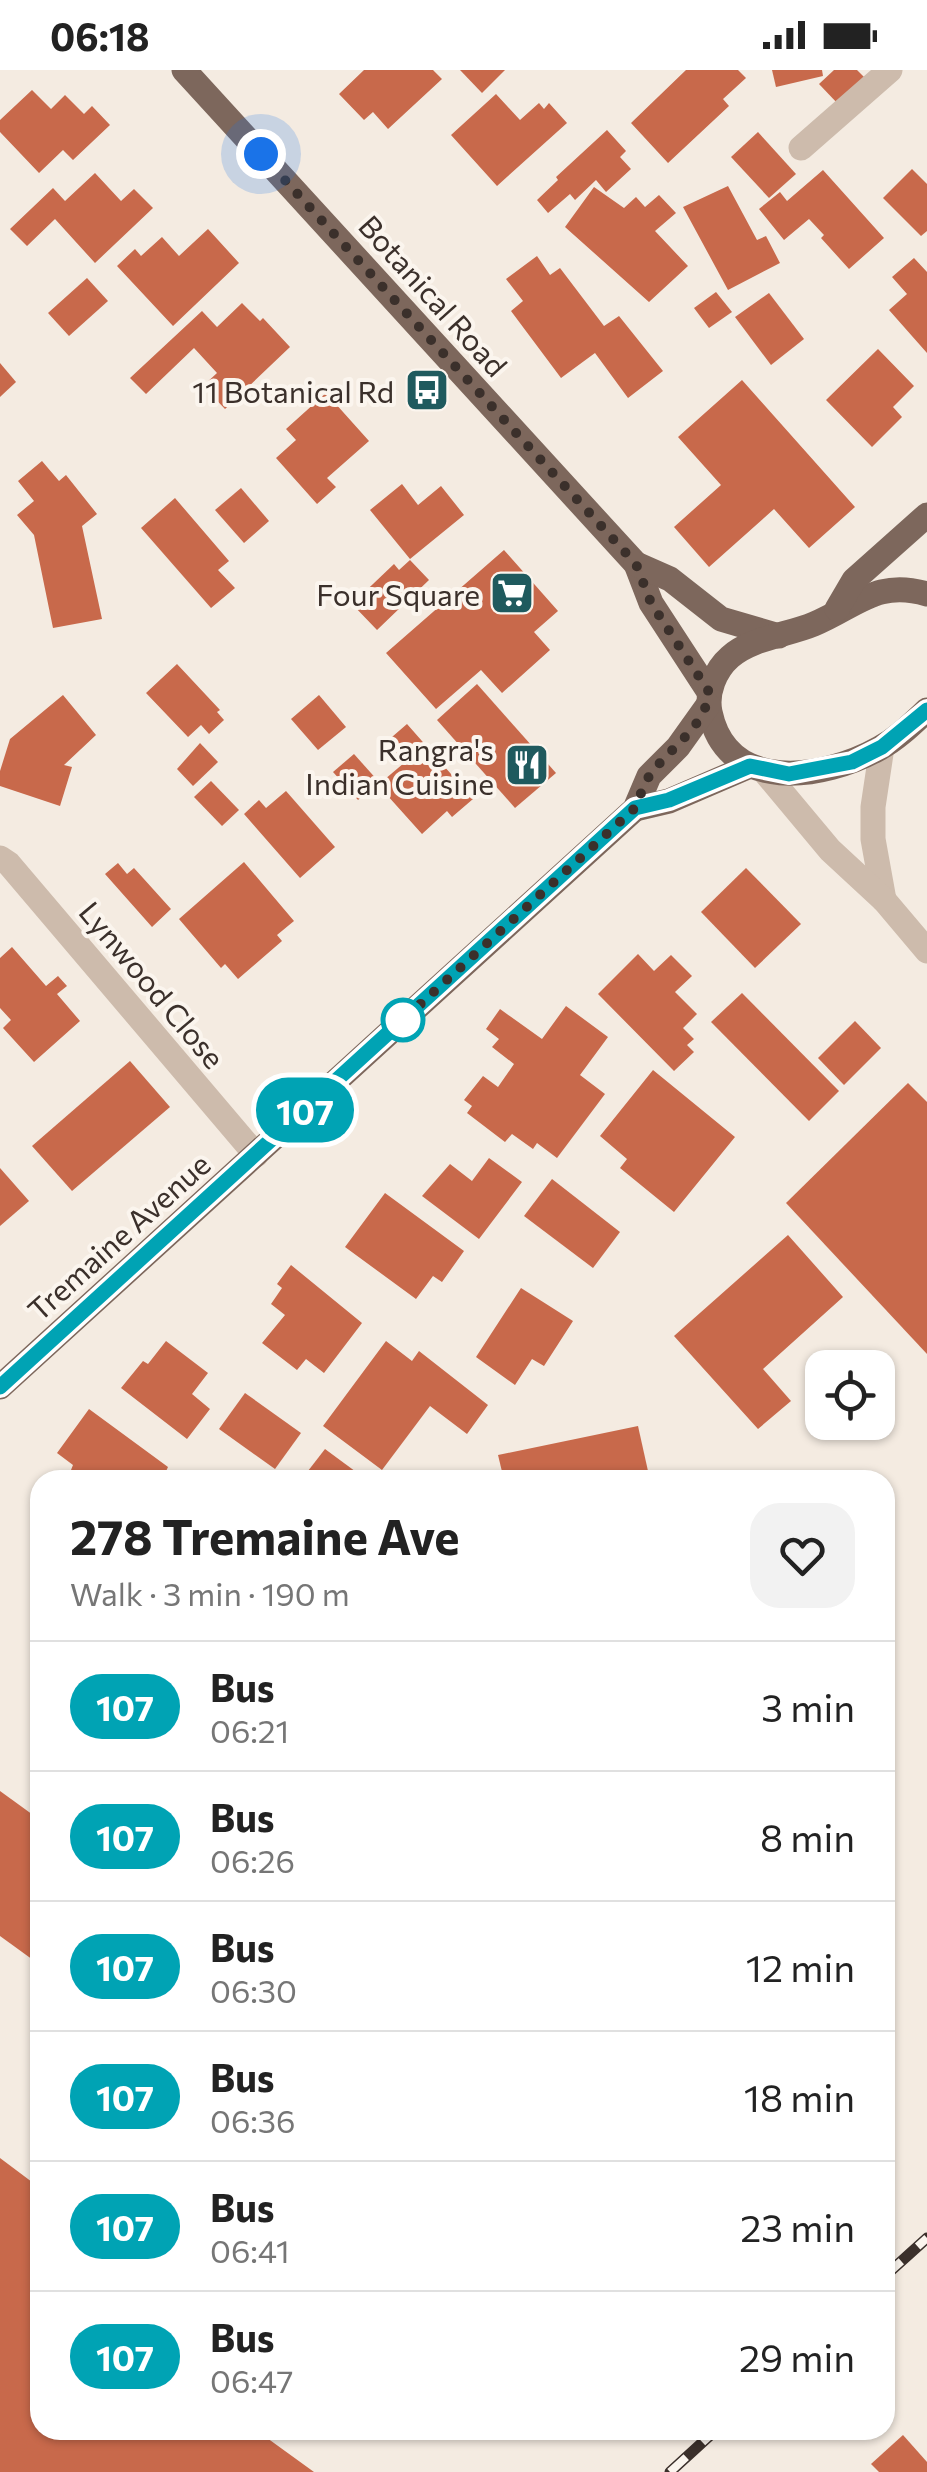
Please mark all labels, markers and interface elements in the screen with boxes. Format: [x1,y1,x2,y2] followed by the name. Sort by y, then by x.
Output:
[50,12,149,59] text: 06:18
[236,129,286,179] your location
[352,207,516,383] street label: Botanical Road
[404,367,450,413] bus stop icon: 11 Botanical Rd
[192,372,394,409] place label: 11 Botanical Rd
[489,570,535,616] supermarket icon: Four Square
[316,575,480,612] place label: Four Square
[305,730,494,801] place label: Rangra's Indian Cuisine
[504,742,550,788] restaurant icon: Rangra's Indian Cuisine
[72,893,234,1075] street label: Lynwood Close
[382,999,424,1041] unlabelled marker
[248,1078,362,1142] line badge: 107
[276,1089,334,1132] text: 107
[19,1145,217,1327] street label: Tremaine Avenue
[805,1350,895,1440] map controls
[805,1350,895,1440] button: locate
[750,1503,855,1608] button: heart
[70,1506,460,1565] text: 278 Tremaine Ave
[70,1573,350,1613] text: Walk · 3 min · 190 m
[210,1663,275,1710] text: Bus
[761,1683,855,1730] text: 3 min
[96,1685,154,1728] text: 107
[210,1710,289,1750] text: 06:21
[210,1793,275,1840] text: Bus
[760,1813,855,1860] text: 8 min
[96,1815,154,1858] text: 107
[210,1840,295,1880] text: 06:26
[210,1923,275,1970] text: Bus
[746,1943,855,1990] text: 12 min
[96,1945,154,1988] text: 107
[210,1970,297,2010] text: 06:30
[210,2053,275,2100] text: Bus
[744,2073,855,2120] text: 18 min
[96,2075,154,2118] text: 107
[210,2100,296,2140] text: 06:36
[210,2183,275,2230] text: Bus
[740,2203,855,2250] text: 23 min
[96,2205,154,2248] text: 107
[210,2230,290,2270] text: 06:41
[210,2313,275,2360] text: Bus
[739,2333,855,2380] text: 29 min
[96,2335,154,2378] text: 107
[210,2360,293,2400] text: 06:47

